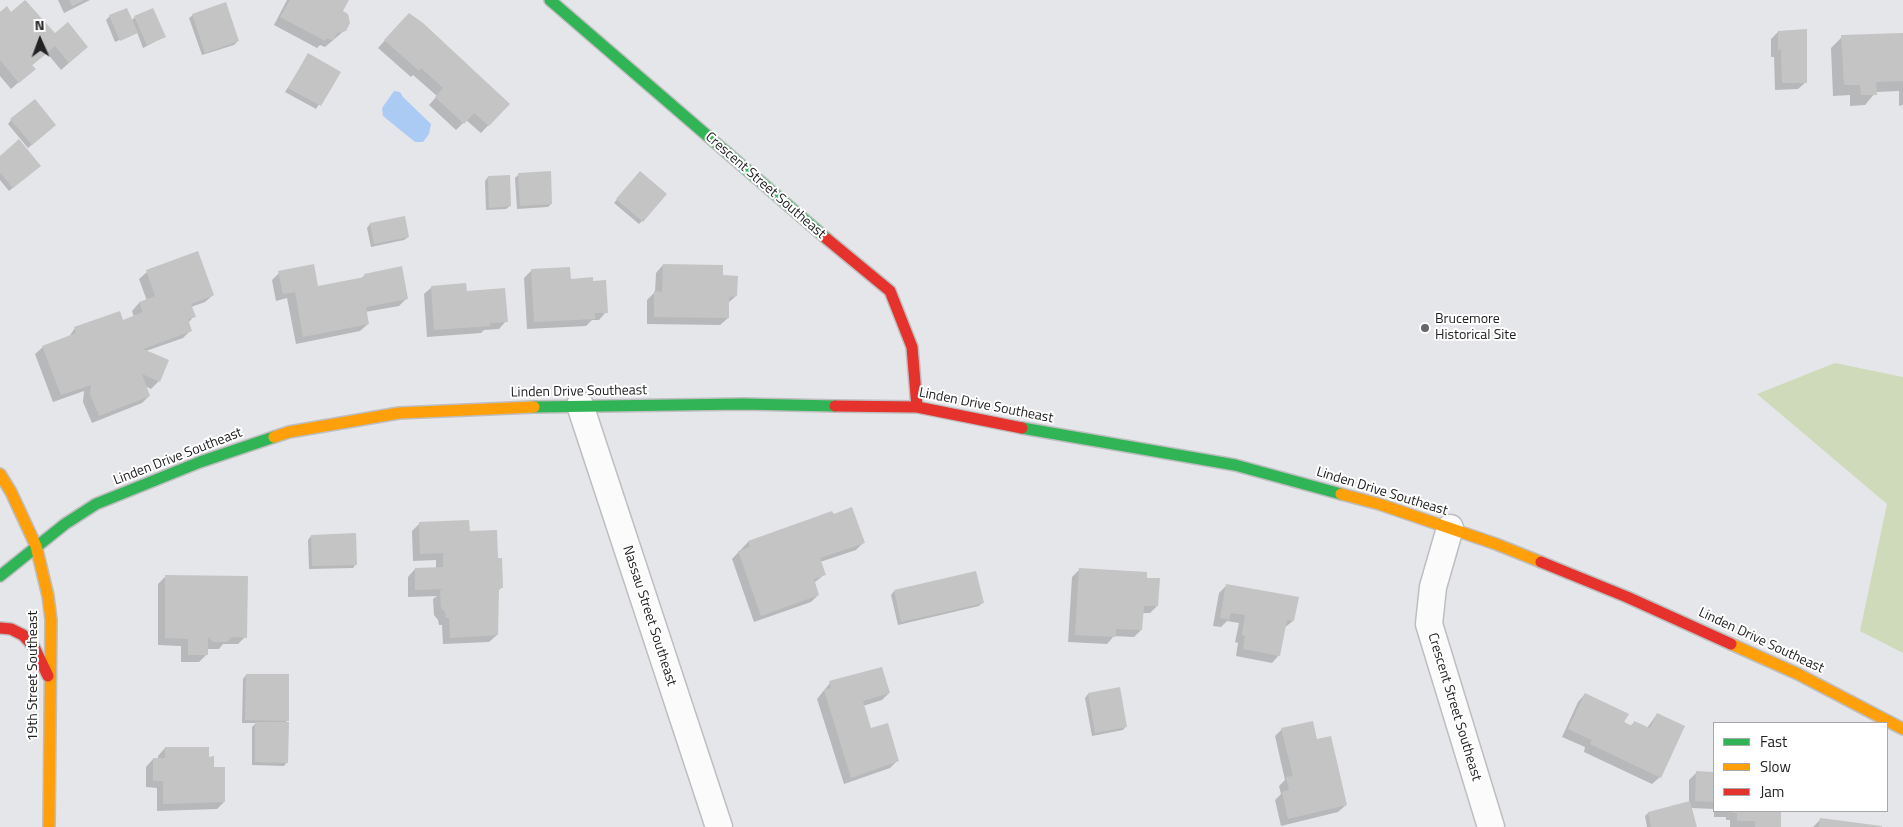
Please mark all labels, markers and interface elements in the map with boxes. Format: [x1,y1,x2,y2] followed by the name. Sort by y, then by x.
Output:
[34,14,45,35] text: N
[15,15,65,65] north arrow
[701,129,829,243] street label: Crescent Street Southeast
[1435,312,1516,344] place label: Brucemore Historical Site
[1419,322,1431,334] marker: Brucemore Historical Site
[511,382,647,402] street label: Linden Drive Southeast
[917,385,1055,427] street label: Linden Drive Southeast
[111,425,245,489] street label: Linden Drive Southeast
[1314,464,1450,520] street label: Linden Drive Southeast
[618,544,680,688] street label: Nassau Street Southeast
[1696,605,1826,677] street label: Linden Drive Southeast
[26,611,42,741] street label: 19th Street Southeast
[1423,631,1485,783] street label: Crescent Street Southeast
[1713,722,1888,812] legend
[1760,730,1787,753] text: Fast
[1760,755,1791,778] text: Slow
[1760,780,1784,803] text: Jam

